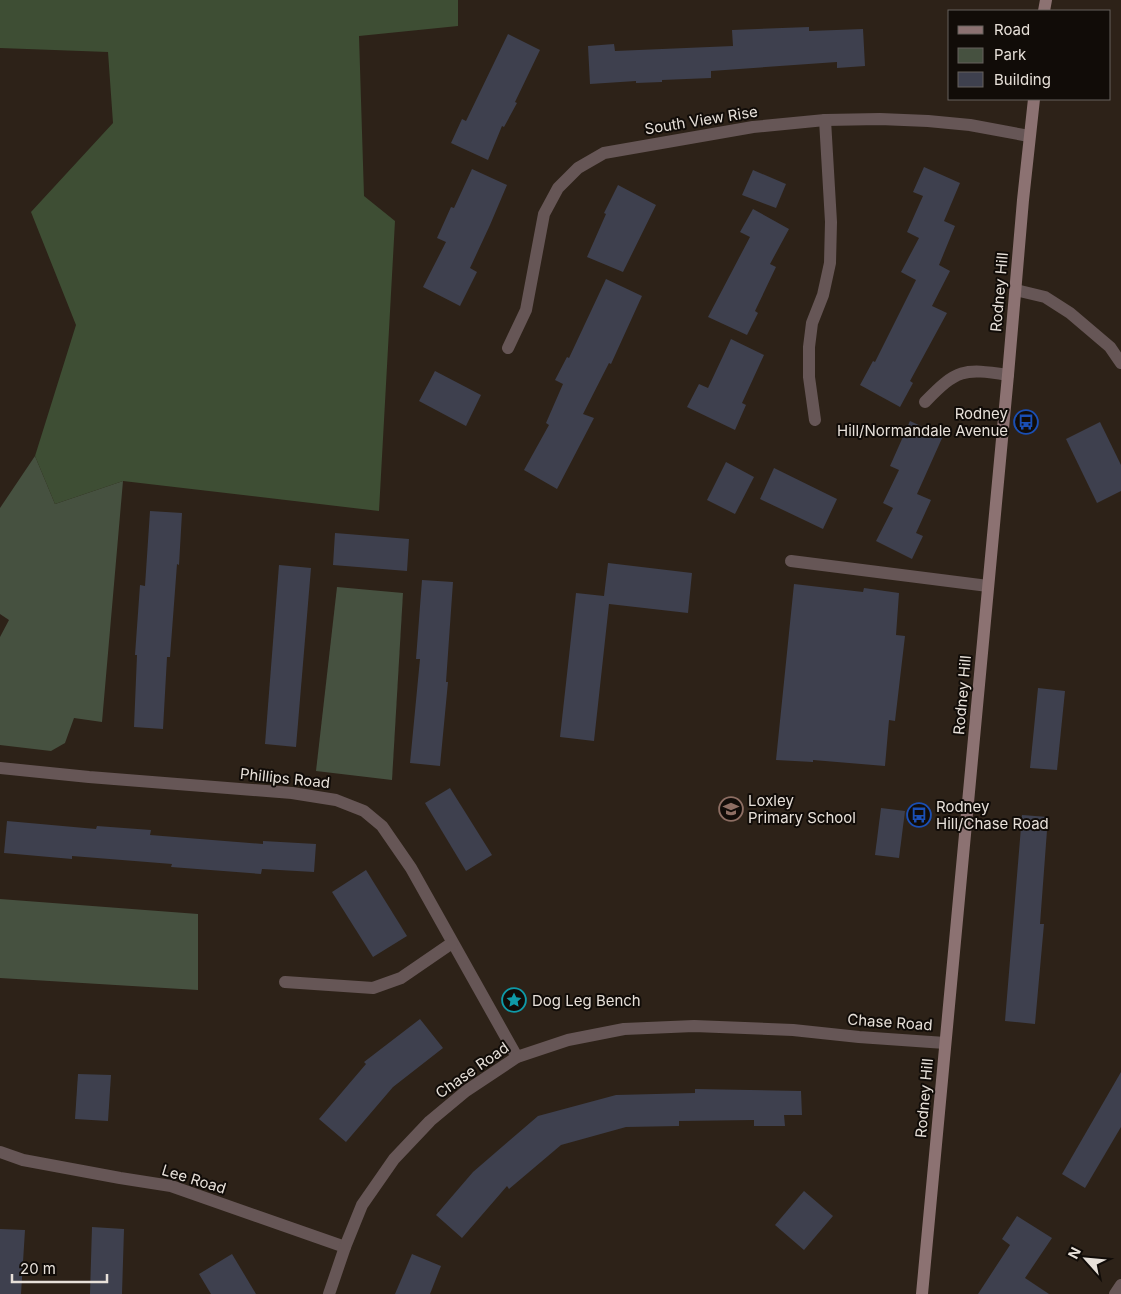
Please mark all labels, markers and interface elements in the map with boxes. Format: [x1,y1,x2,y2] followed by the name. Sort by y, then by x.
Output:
[948,10,1111,100] legend
[994,20,1030,39] text: Road
[994,45,1027,64] text: Park
[994,70,1051,89] text: Building
[643,102,759,138] street label: South View Rise
[986,252,1012,332] street label: Rodney Hill
[837,404,1009,440] place label: Rodney Hill/Normandale Avenue
[1013,409,1039,435] bus stop icon: Rodney Hill/Normandale Avenue
[949,655,975,735] street label: Rodney Hill
[239,764,331,792] street label: Phillips Road
[748,791,856,827] place label: Loxley Primary School
[718,796,744,822] school or university icon: Loxley Primary School
[936,797,1049,833] place label: Rodney Hill/Chase Road
[906,802,932,828] bus stop icon: Rodney Hill/Chase Road
[501,987,527,1013] place icon: Dog Leg Bench
[532,991,641,1010] place label: Dog Leg Bench
[847,1010,933,1034] street label: Chase Road
[432,1038,512,1102] street label: Chase Road
[911,1058,937,1138] street label: Rodney Hill
[159,1160,229,1198] street label: Lee Road
[1061,1234,1111,1284] north arrow
[1064,1244,1084,1261] text: N
[12,1252,108,1284] scale bar
[20,1259,56,1278] text: 20 m

